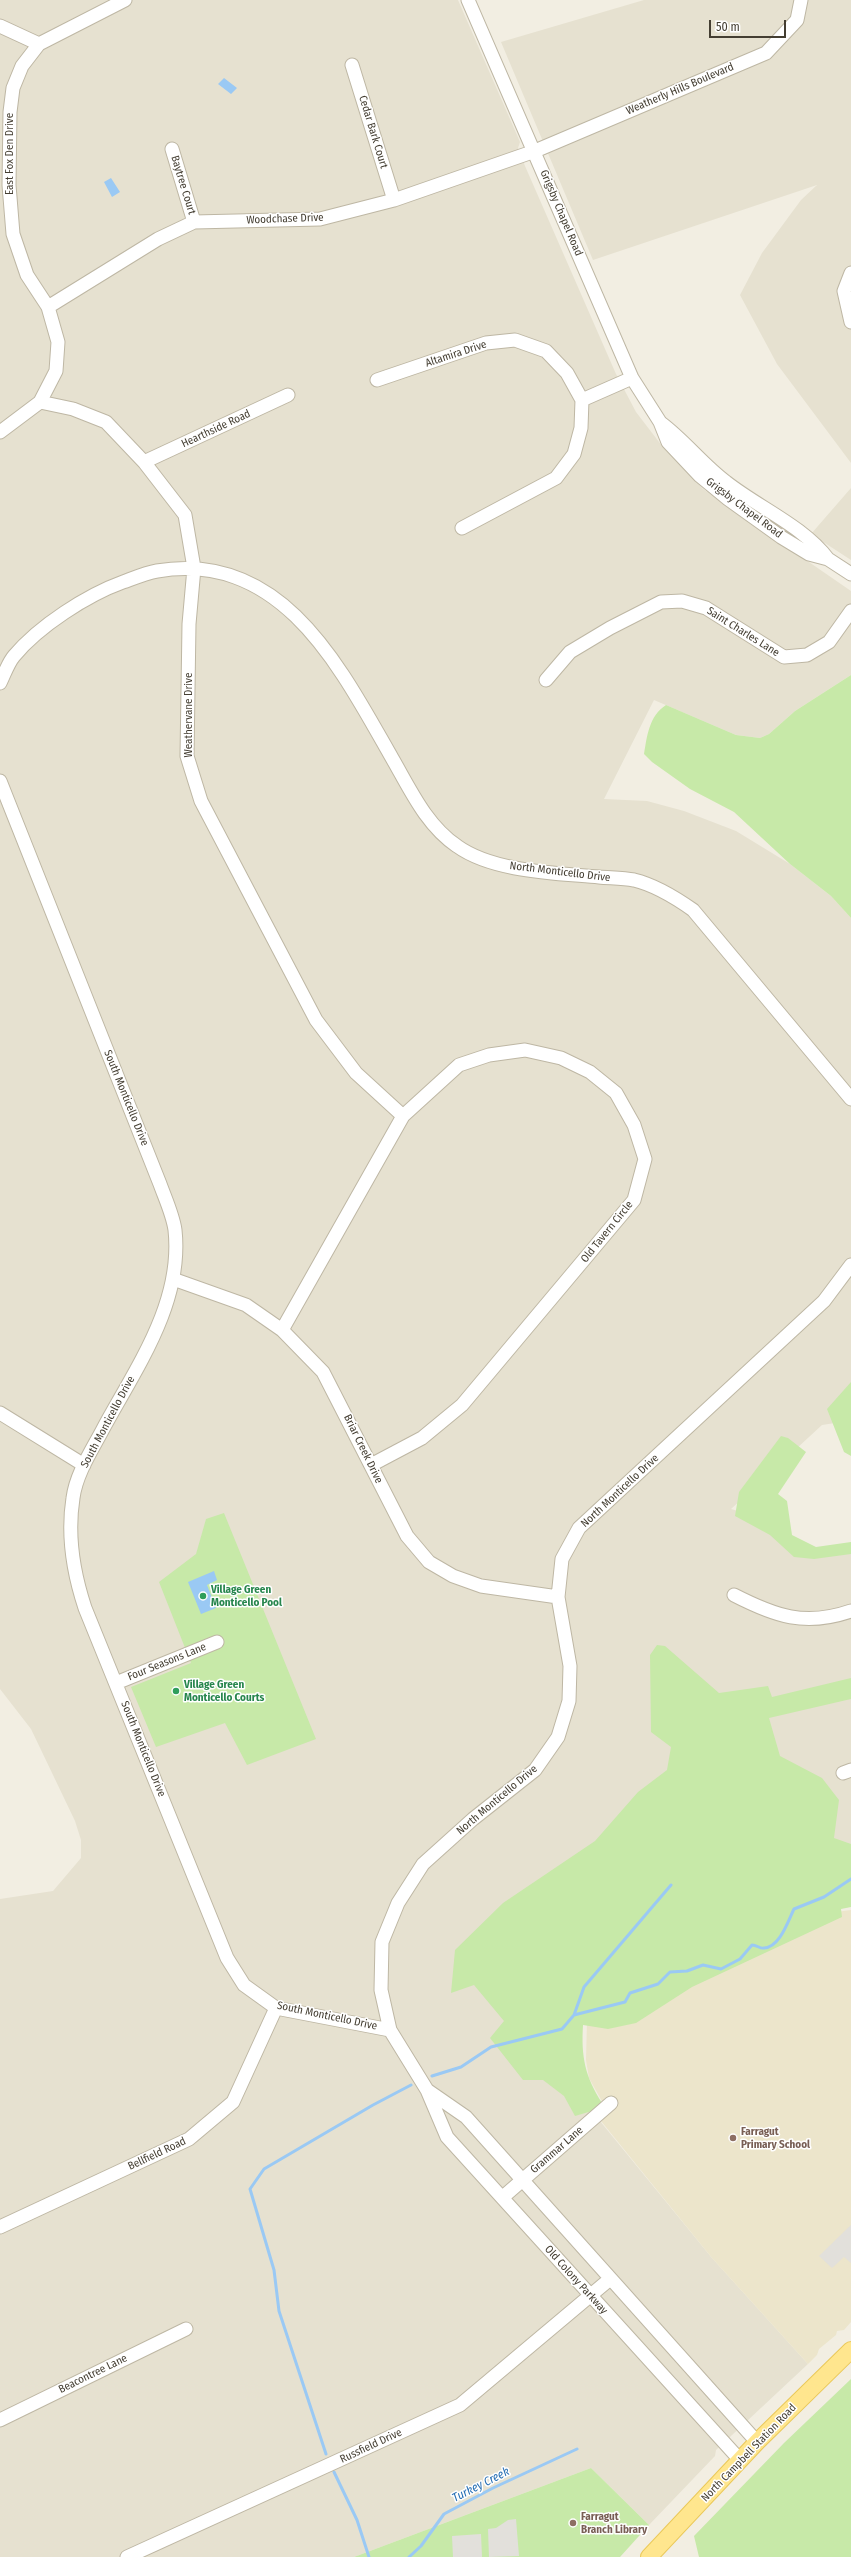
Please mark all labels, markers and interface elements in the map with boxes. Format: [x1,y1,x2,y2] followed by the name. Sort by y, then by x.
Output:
[711,12,788,38] scale bar
[716,20,740,34] text: 50 m
[624,60,736,118] street label: Weatherly Hills Boulevard
[356,94,390,170] street label: Cedar Bark Court
[3,113,17,195] street label: East Fox Den Drive
[168,154,198,216] street label: Baytree Court
[537,168,585,258] street label: Grigsby Chapel Road
[246,211,324,227] street label: Woodchase Drive
[424,338,488,370] street label: Altamira Drive
[179,407,253,451] street label: Hearthside Road
[703,475,785,541] street label: Grigsby Chapel Road
[704,604,782,660] street label: Saint Charles Lane
[182,673,196,757] street label: Weathervane Drive
[509,859,611,885] street label: North Monticello Drive
[101,1048,151,1148] street label: South Monticello Drive
[578,1199,636,1265] street label: Old Tavern Circle
[78,1374,138,1470] street label: South Monticello Drive
[341,1412,385,1486] street label: Briar Creek Drive
[578,1452,662,1530] street label: North Monticello Drive
[211,1583,282,1609] place label: Village Green Monticello Pool
[198,1591,208,1601] marker: Village Green Monticello Pool
[126,1640,208,1684] street label: Four Seasons Lane
[184,1678,264,1704] place label: Village Green Monticello Courts
[171,1686,181,1696] marker: Village Green Monticello Courts
[118,1699,168,1799] street label: South Monticello Drive
[454,1762,540,1838] street label: North Monticello Drive
[276,1999,378,2033] street label: South Monticello Drive
[528,2124,586,2176] street label: Grammar Lane
[741,2125,810,2151] place label: Farragut Primary School
[728,2133,738,2143] marker: Farragut Primary School
[126,2135,188,2173] street label: Bellfield Road
[542,2243,610,2317] street label: Old Colony Parkway
[56,2352,130,2396] street label: Beacontree Lane
[699,2401,799,2505] street label: North Campbell Station Road
[338,2426,404,2466] street label: Russfield Drive
[450,2464,512,2506] water label: Turkey Creek
[581,2510,647,2536] place label: Farragut Branch Library
[568,2518,578,2528] marker: Farragut Branch Library

